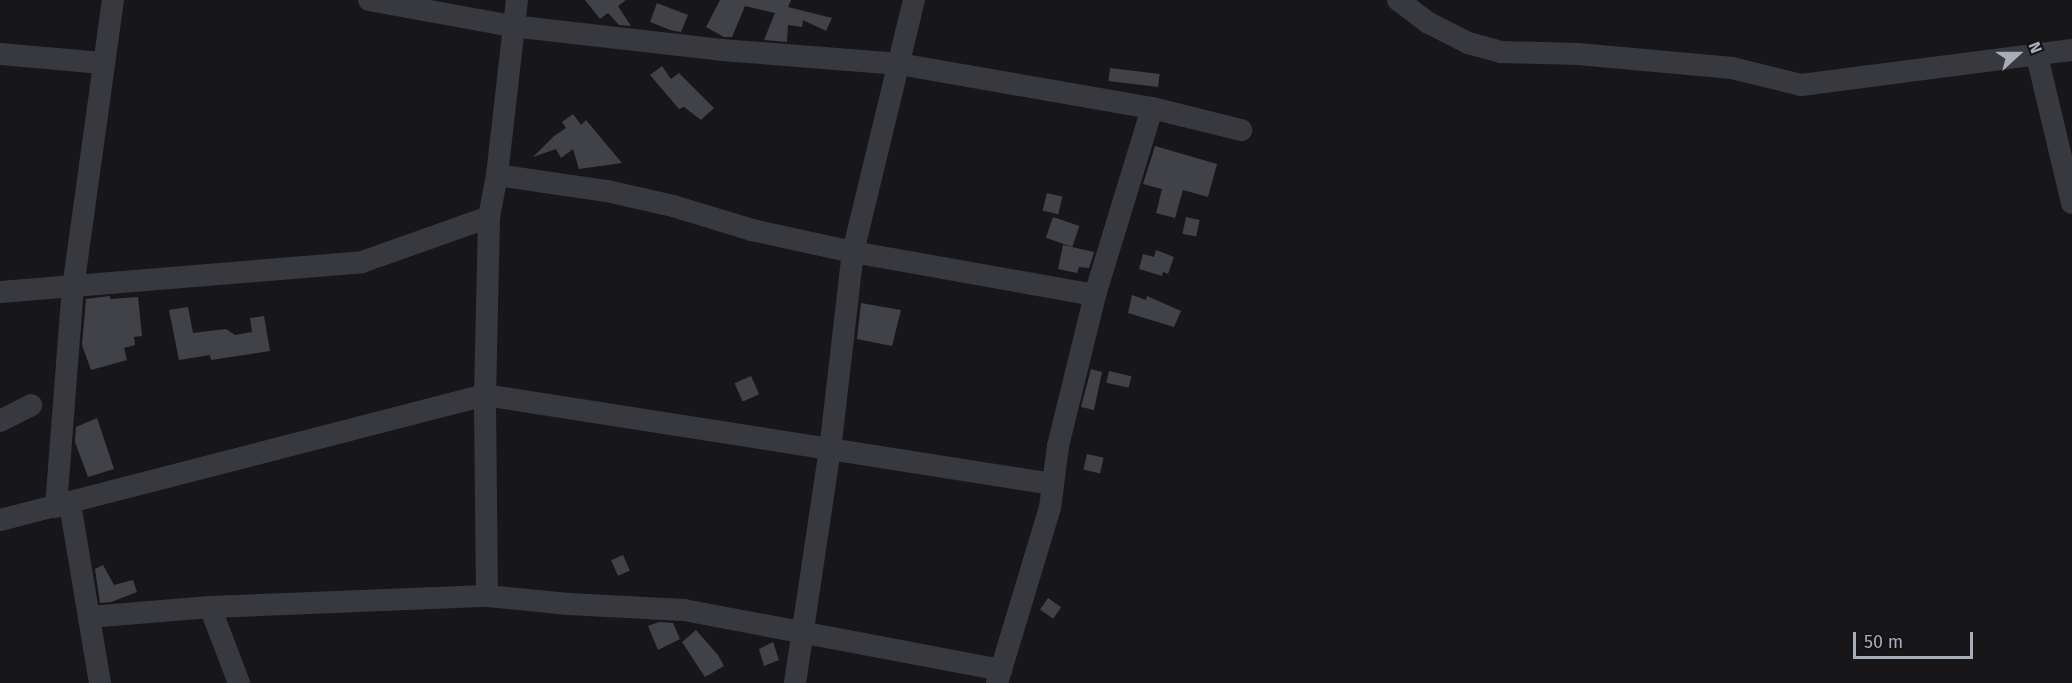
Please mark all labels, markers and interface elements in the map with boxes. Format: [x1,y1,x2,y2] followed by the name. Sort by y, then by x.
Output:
[1988,24,2048,84] north arrow
[2024,39,2046,56] text: N
[1856,620,1976,658] scale bar
[1864,631,1903,653] text: 50 m

